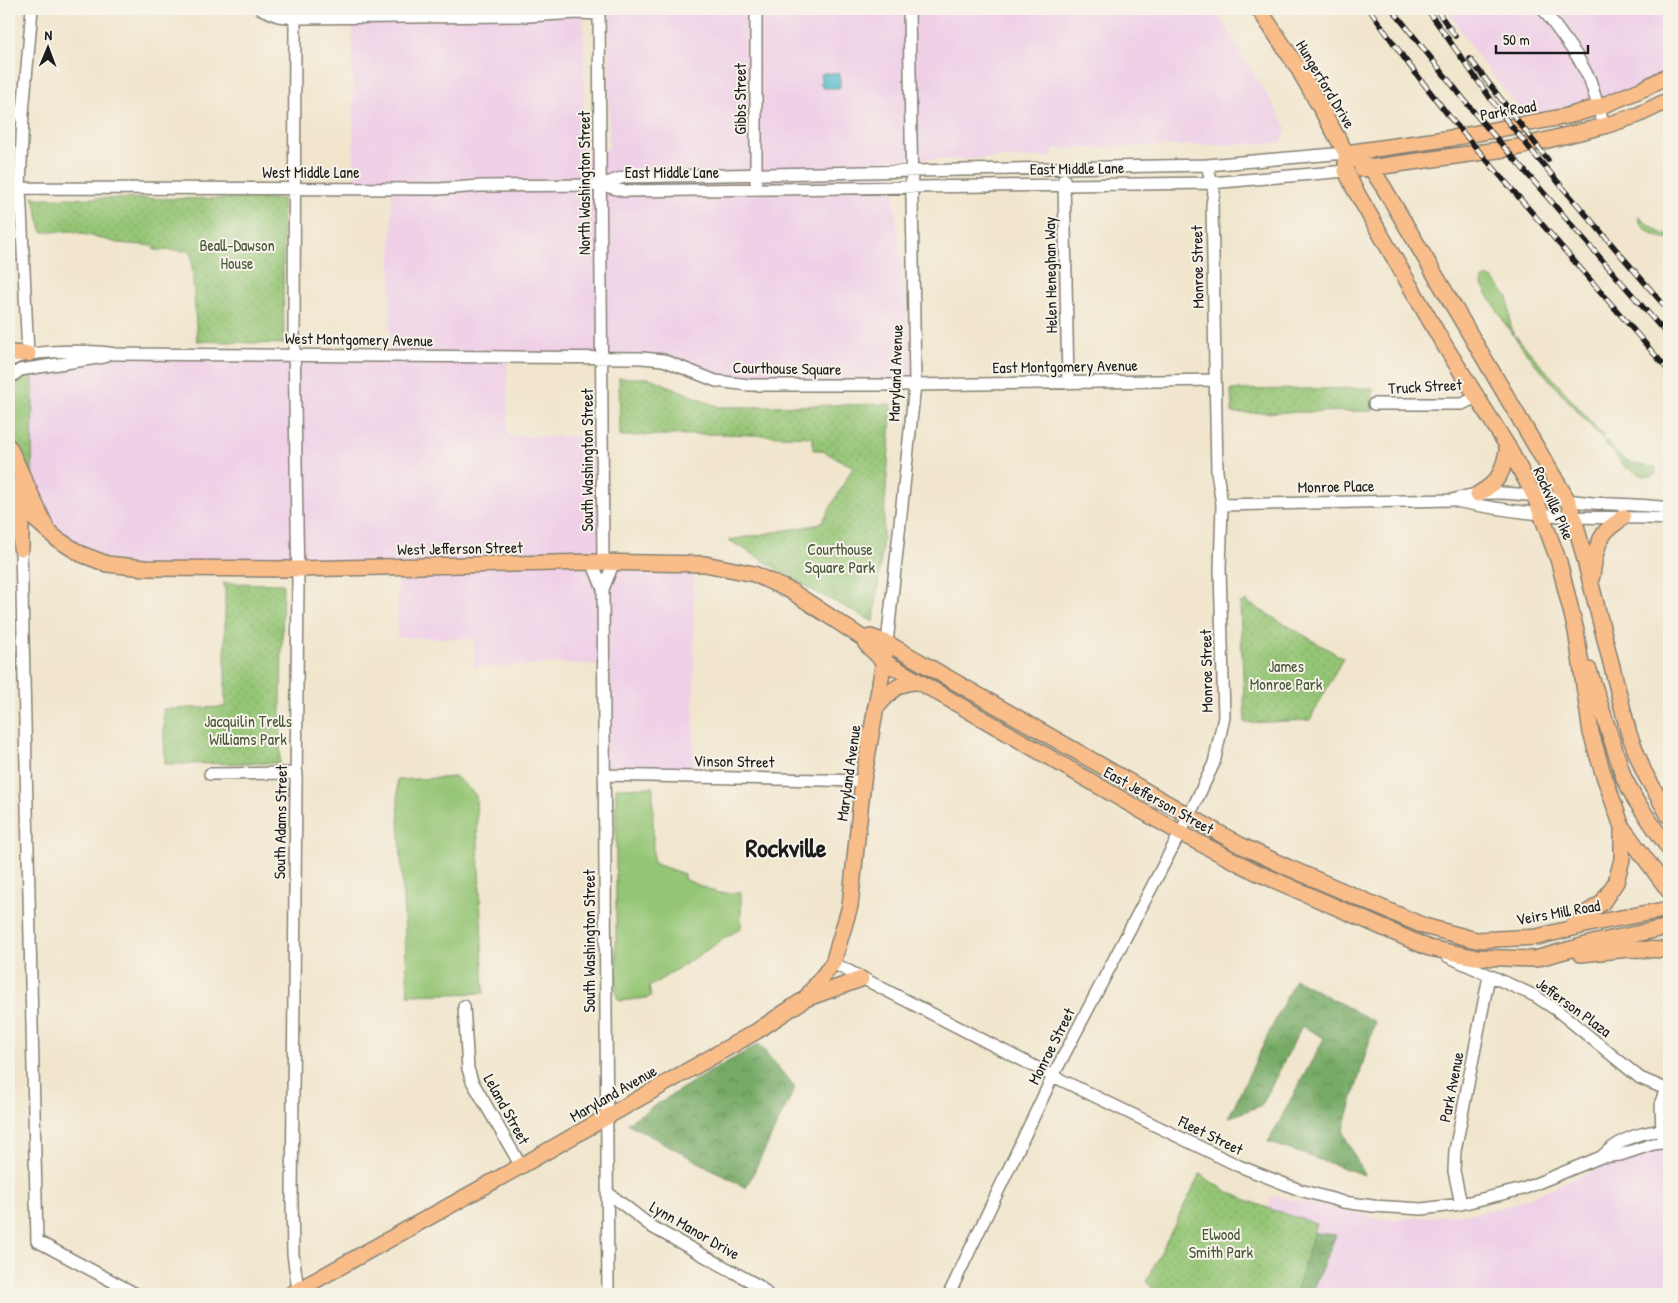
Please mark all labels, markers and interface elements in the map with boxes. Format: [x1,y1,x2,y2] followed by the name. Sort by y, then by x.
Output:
[22,22,72,72] north arrow
[1496,22,1588,54] scale bar
[44,25,53,44] text: N
[1503,29,1530,50] text: 50 m
[1291,36,1361,133] street label: Hungerford Drive
[729,63,751,135] street label: Gibbs Street
[1478,94,1538,126] street label: Park Road
[573,110,595,255] street label: North Washington Street
[1030,156,1125,180] street label: East Middle Lane
[262,161,360,183] street label: West Middle Lane
[625,161,720,183] street label: East Middle Lane
[1038,216,1062,334] street label: Helen Heneghan Way
[1185,225,1209,309] street label: Monroe Street
[199,234,275,274] park label: Beall-Dawson House
[882,324,908,422] street label: Maryland Avenue
[285,327,434,351] street label: West Montgomery Avenue
[992,354,1139,378] street label: East Montgomery Avenue
[732,356,842,380] street label: Courthouse Square
[1388,373,1463,399] street label: Truck Street
[576,388,598,532] street label: South Washington Street
[1528,463,1580,544] street label: Rockville Pike
[1297,474,1375,498] street label: Monroe Place
[397,536,523,560] street label: West Jefferson Street
[805,538,876,578] park label: Courthouse Square Park
[1194,629,1218,713] street label: Monroe Street
[1250,655,1323,695] park label: James Monroe Park
[204,710,292,750] park label: Jacquilin Trells Williams Park
[830,723,866,823] street label: Maryland Avenue
[694,749,775,773] street label: Vinson Street
[1100,761,1218,840] street label: East Jefferson Street
[268,764,292,879] street label: South Adams Street
[746,830,827,865] district label: Rockville
[578,869,600,1013] street label: South Washington Street
[1514,894,1602,930] street label: Veirs Mill Road
[1532,972,1616,1042] street label: Jefferson Plaza
[1022,1004,1080,1088] street label: Monroe Street
[1433,1049,1469,1124] street label: Park Avenue
[566,1059,661,1127] street label: Maryland Avenue
[479,1070,536,1149] street label: Leland Street
[1174,1109,1247,1160] street label: Fleet Street
[646,1195,744,1265] street label: Lynn Manor Drive
[1189,1223,1254,1263] park label: Elwood Smith Park

